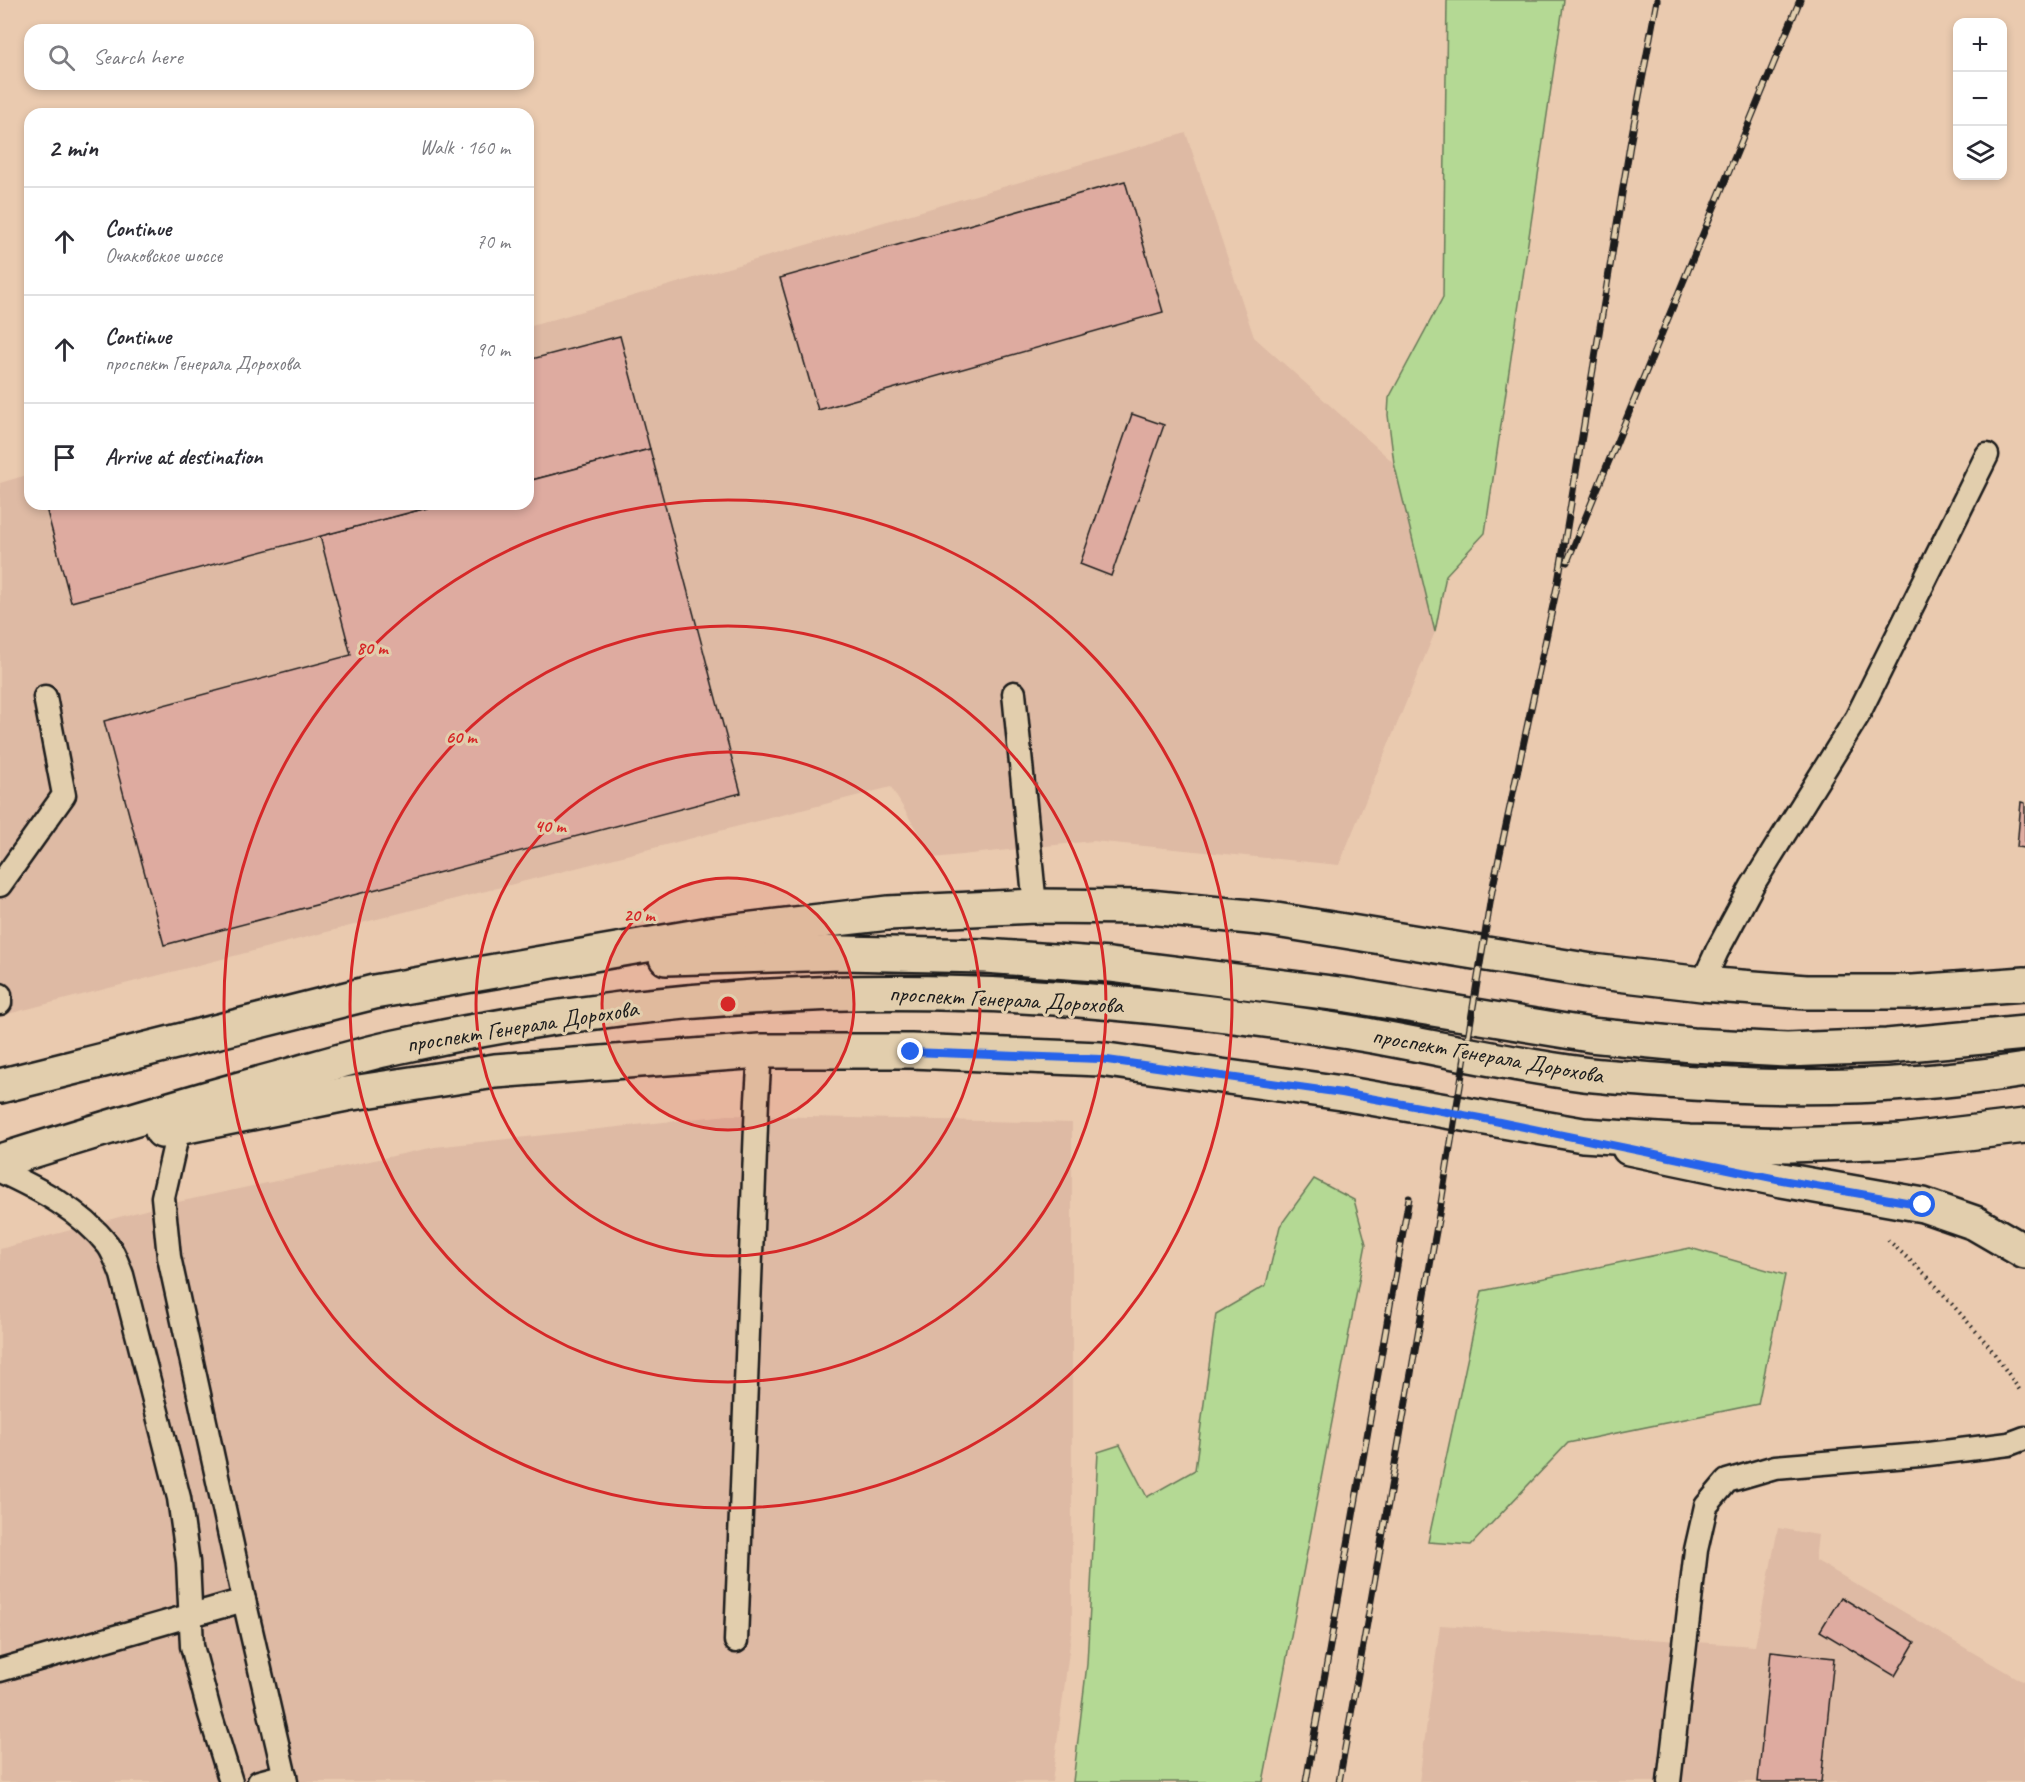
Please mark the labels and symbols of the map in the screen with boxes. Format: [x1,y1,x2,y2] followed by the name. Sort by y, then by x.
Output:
[357,637,389,659] text: 80 m
[445,726,478,748] text: 60 m
[535,815,567,837] text: 40 m
[624,904,656,926] text: 20 m
[888,978,1125,1020] street label: проспект Генерала Дорохова
[404,993,641,1059] street label: проспект Генерала Дорохова
[718,994,738,1014] centre of rings
[1370,1020,1607,1090] street label: проспект Генерала Дорохова
[897,1038,923,1064] route end
[1909,1191,1935,1217] route start

